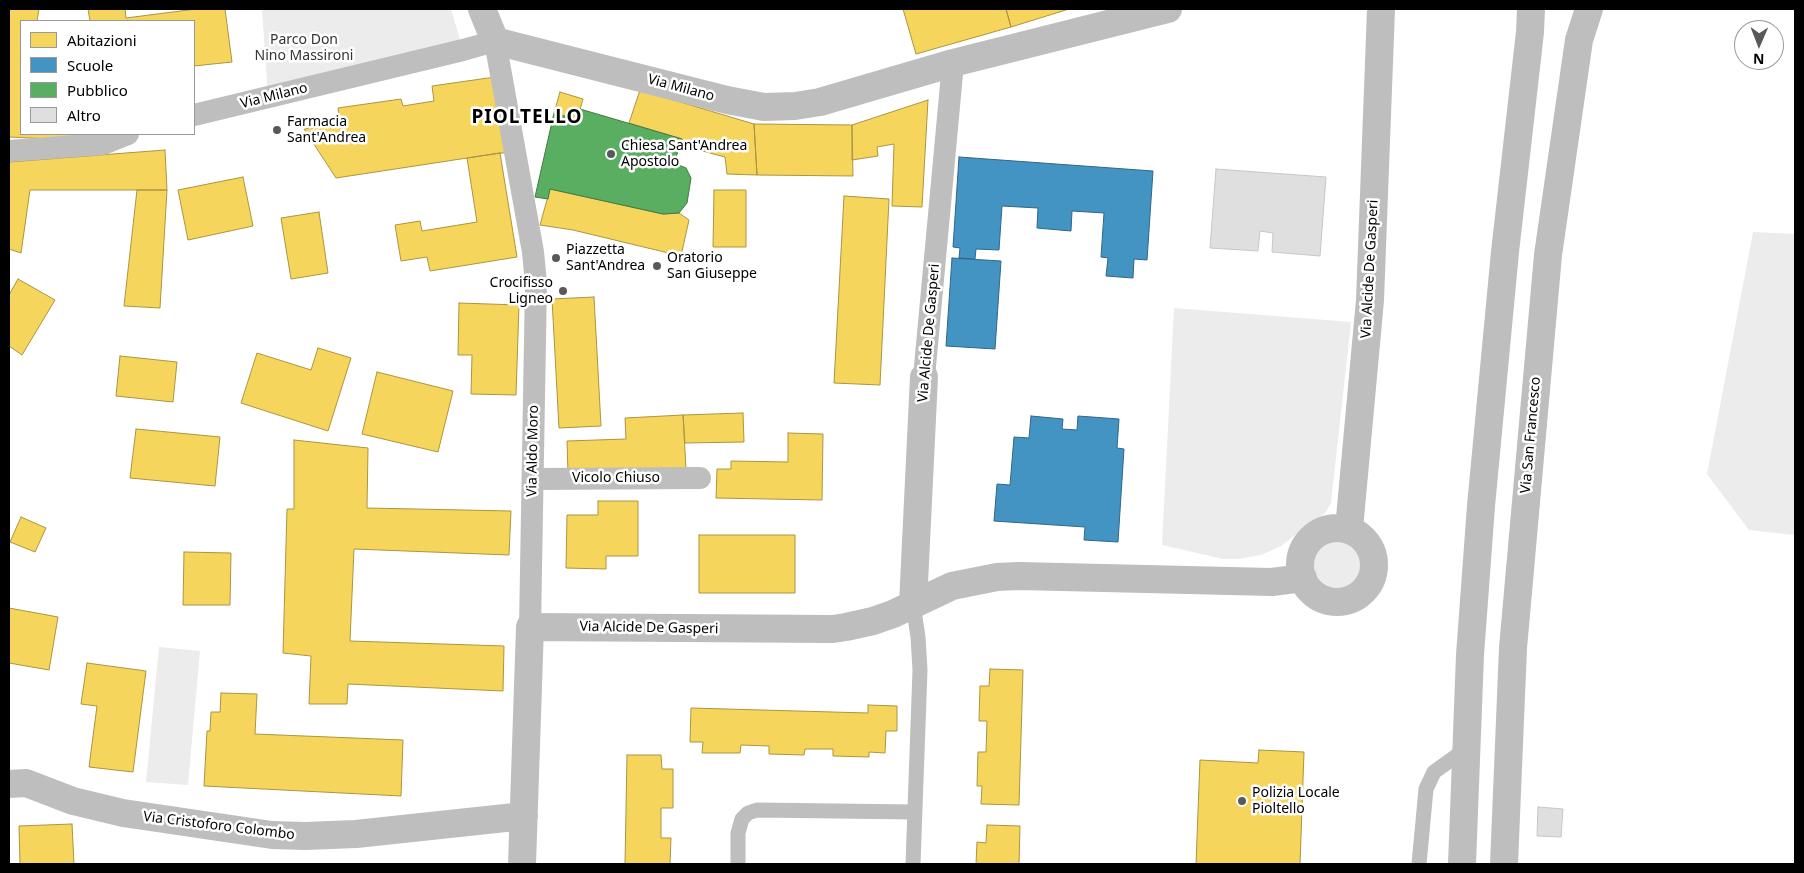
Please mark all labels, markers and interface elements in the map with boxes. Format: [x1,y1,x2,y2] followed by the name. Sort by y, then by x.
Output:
[20,20,195,135] legend
[1734,20,1784,70] north arrow
[67,30,137,50] text: Abitazioni
[255,32,353,64] park label: Parco Don Nino Massironi
[1753,50,1765,69] text: N
[67,55,113,75] text: Scuole
[646,71,716,105] street label: Via Milano
[67,80,128,100] text: Pubblico
[239,80,309,112] street label: Via Milano
[67,105,101,125] text: Altro
[470,107,584,129] district label: PIOLTELLO
[287,114,366,146] place label: Farmacia Sant'Andrea
[271,124,283,136] marker: Farmacia Sant'Andrea
[621,138,747,170] place label: Chiesa Sant'Andrea Apostolo
[605,148,617,160] marker: Chiesa Sant'Andrea Apostolo
[1358,199,1382,339] street label: Via Alcide De Gasperi
[566,242,645,274] place label: Piazzetta Sant'Andrea
[667,250,757,282] place label: Oratorio San Giuseppe
[550,252,562,264] marker: Piazzetta Sant'Andrea
[651,260,663,272] marker: Oratorio San Giuseppe
[915,263,943,403] street label: Via Alcide De Gasperi
[490,275,553,308] place label: Crocifisso Ligneo
[557,285,569,297] marker: Crocifisso Ligneo
[1518,376,1544,494] street label: Via San Francesco
[524,405,542,497] street label: Via Aldo Moro
[572,470,660,486] street label: Vicolo Chiuso
[579,618,719,638] street label: Via Alcide De Gasperi
[1252,785,1340,818] place label: Polizia Locale Pioltello
[1236,795,1248,807] marker: Polizia Locale Pioltello
[142,808,296,844] street label: Via Cristoforo Colombo

